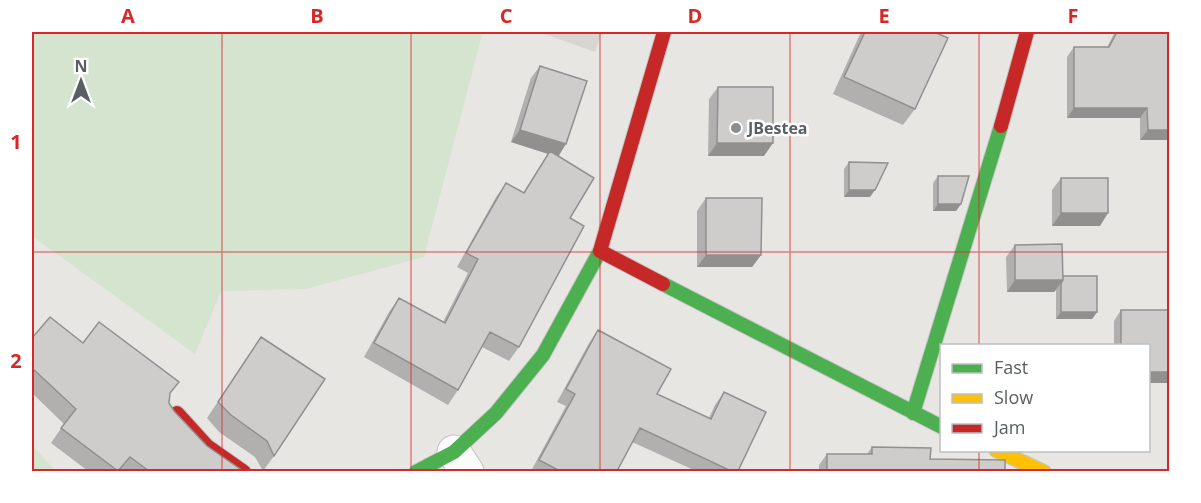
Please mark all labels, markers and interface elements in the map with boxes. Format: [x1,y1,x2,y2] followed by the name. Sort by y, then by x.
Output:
[121,2,135,29] text: A
[310,2,324,29] text: B
[500,2,513,29] text: C
[688,2,702,29] text: D
[878,2,890,29] text: E
[1068,2,1078,29] text: F
[51,51,111,111] north arrow
[74,55,88,77] text: N
[746,117,808,139] place label: JBestea
[729,121,743,135] marker: JBestea
[10,128,22,155] text: 1
[940,344,1150,452] legend
[10,347,22,374] text: 2
[994,355,1028,379] text: Fast
[994,385,1033,409] text: Slow
[992,415,1026,439] text: Jam

